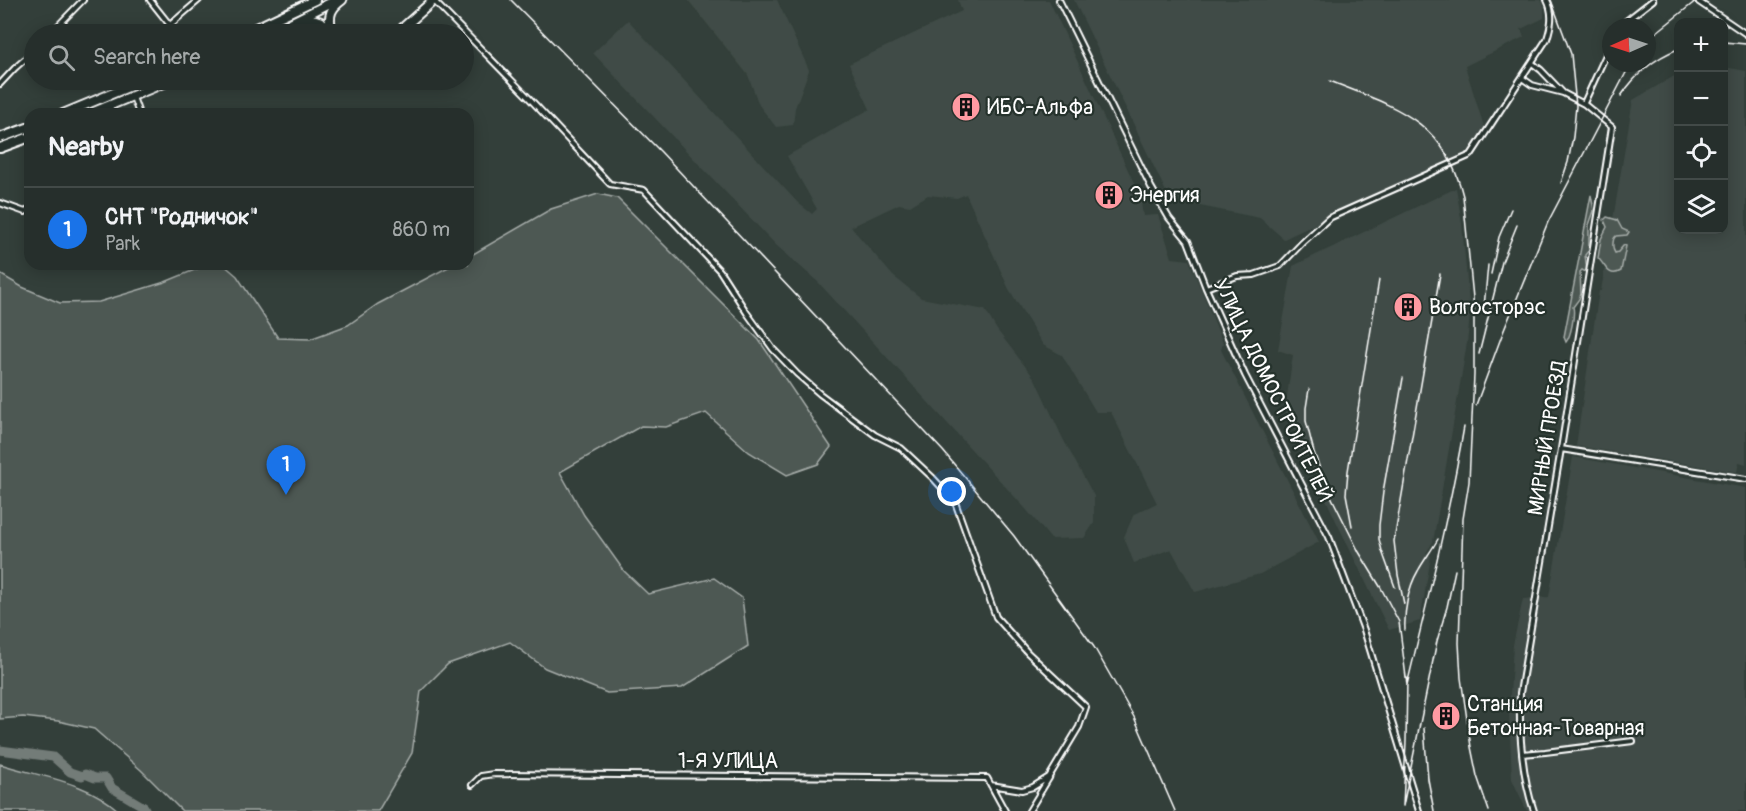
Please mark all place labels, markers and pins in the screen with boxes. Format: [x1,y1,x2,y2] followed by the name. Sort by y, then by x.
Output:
[950,91,982,123] building icon: ИБС-Альфа
[987,94,1093,121] place label: ИБС-Альфа
[1093,179,1125,211] building icon: Энергия
[1130,182,1200,209] place label: Энергия
[1392,291,1424,323] building icon: Волгосторэс
[1429,294,1546,321] place label: Волгосторэс
[266,446,306,495] pin: 1
[1467,691,1644,742] place label: Станция Бетонная-Товарная
[1430,700,1462,732] building icon: Станция Бетонная-Товарная

